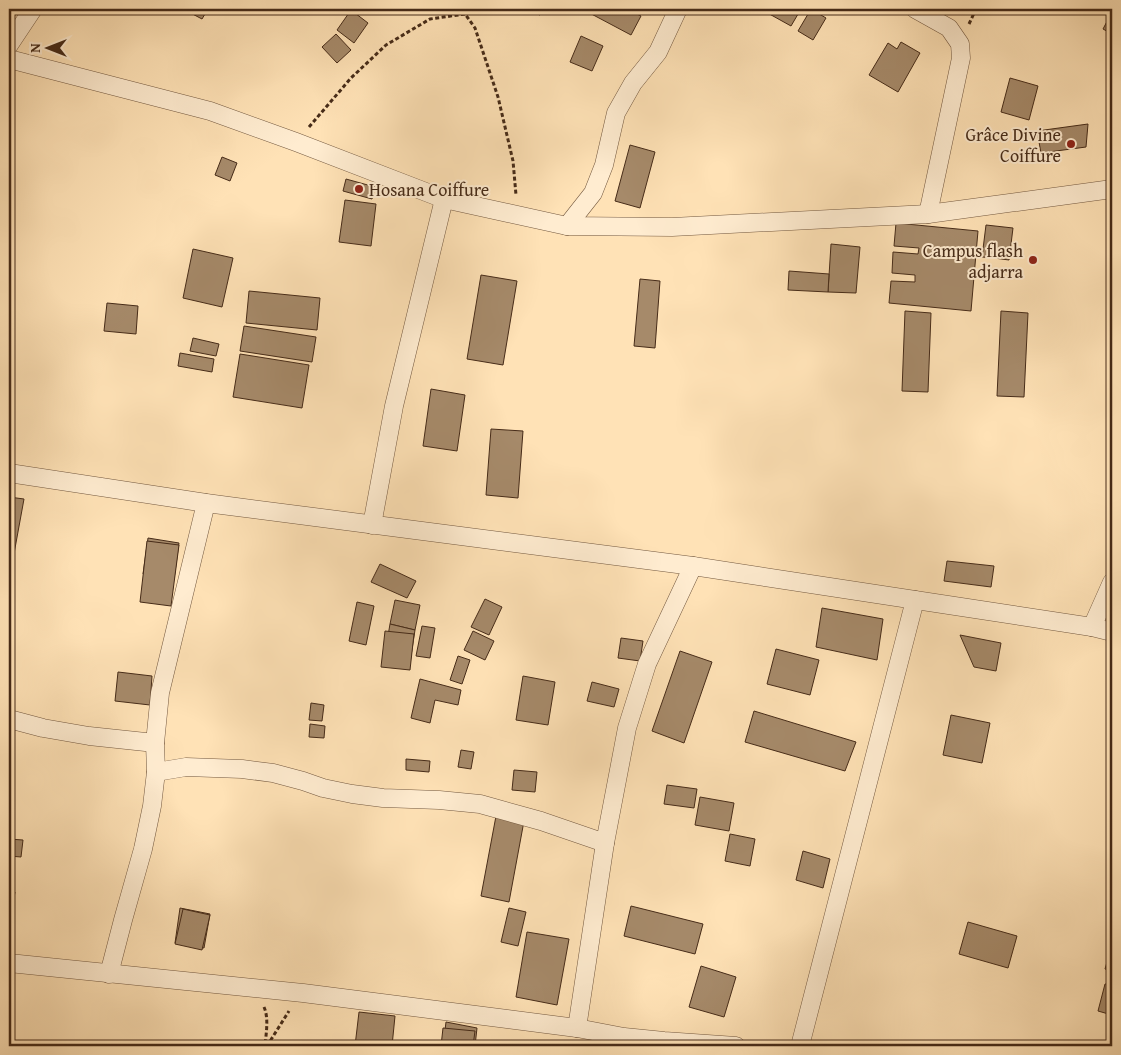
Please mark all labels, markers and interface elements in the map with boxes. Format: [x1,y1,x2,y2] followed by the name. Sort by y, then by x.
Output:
[22,22,72,72] north arrow
[25,43,45,53] text: N
[966,121,1061,169] place label: Grâce Divine Coiffure
[1065,138,1077,150] marker: Grâce Divine Coiffure
[369,176,489,203] place label: Hosana Coiffure
[353,183,365,195] marker: Hosana Coiffure
[923,237,1023,285] place label: Campus flash adjarra
[1027,254,1039,266] marker: Campus flash adjarra

